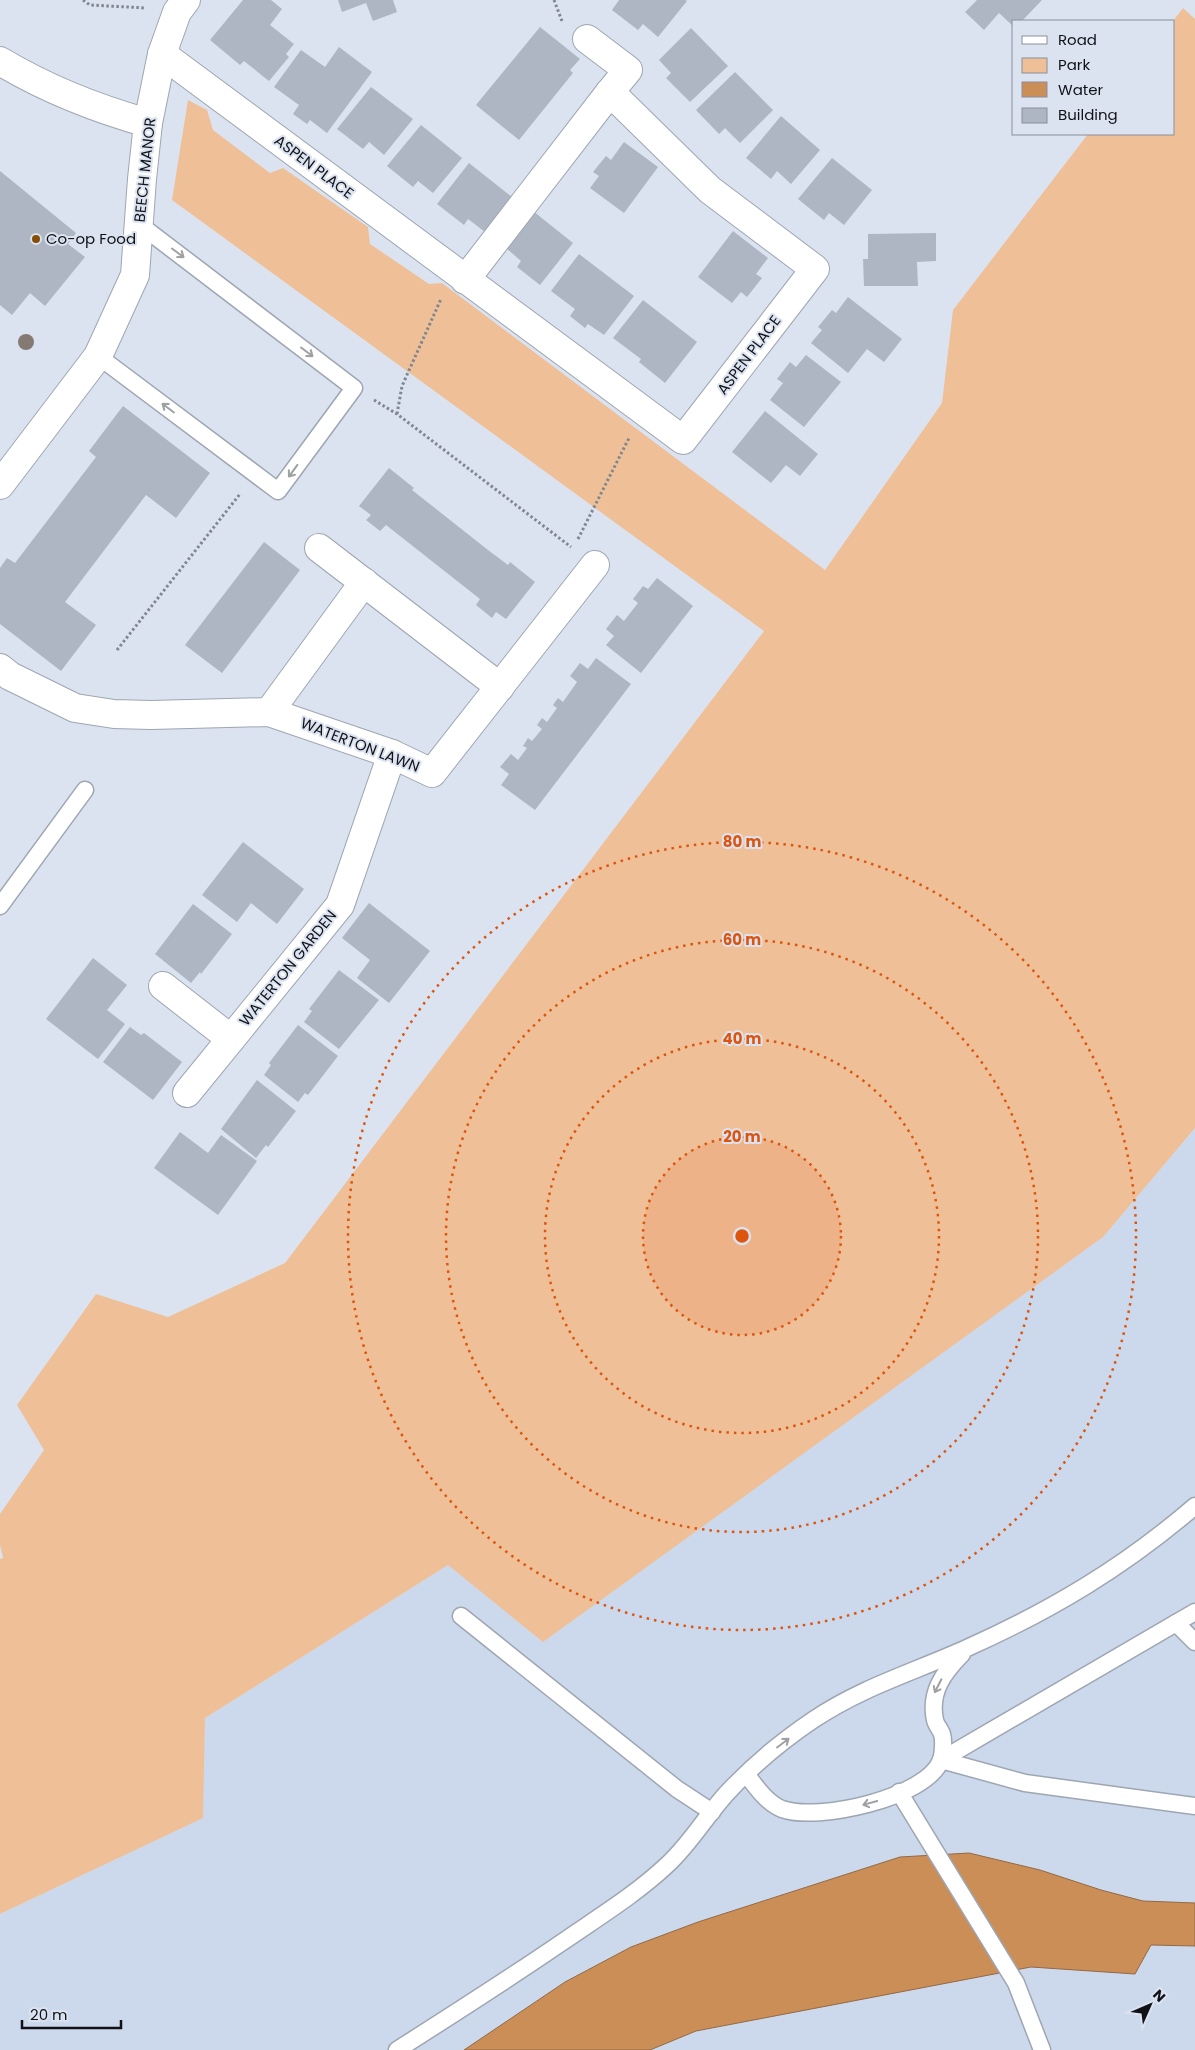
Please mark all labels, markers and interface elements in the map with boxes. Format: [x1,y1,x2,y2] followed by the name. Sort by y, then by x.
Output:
[1012,20,1175,135] legend
[1058,29,1097,50] text: Road
[1058,54,1090,75] text: Park
[1058,79,1104,100] text: Water
[1058,104,1118,125] text: Building
[129,117,160,223] street label: BEECH MANOR
[270,130,358,203] street label: ASPEN PLACE
[46,228,136,249] place label: Co-op Food
[30,233,42,245] marker: Co-op Food
[171,248,184,259] one-way arrow
[712,311,785,399] street label: ASPEN PLACE
[300,347,314,357] one-way arrow
[162,403,175,414] one-way arrow
[288,464,298,478] one-way arrow
[298,712,423,777] street label: WATERTON LAWN
[723,831,761,852] text: 80 m
[234,905,341,1030] street label: WATERTON GARDEN
[723,929,761,950] text: 60 m
[722,1028,762,1049] text: 40 m
[723,1126,761,1147] text: 20 m
[733,1227,751,1245] centre of rings
[933,1678,942,1693] one-way arrow
[776,1737,789,1748] one-way arrow
[863,1799,879,1809] one-way arrow
[1125,1980,1175,2030] north arrow
[1148,1985,1170,2007] text: N
[22,1998,121,2030] scale bar
[30,2004,68,2025] text: 20 m

